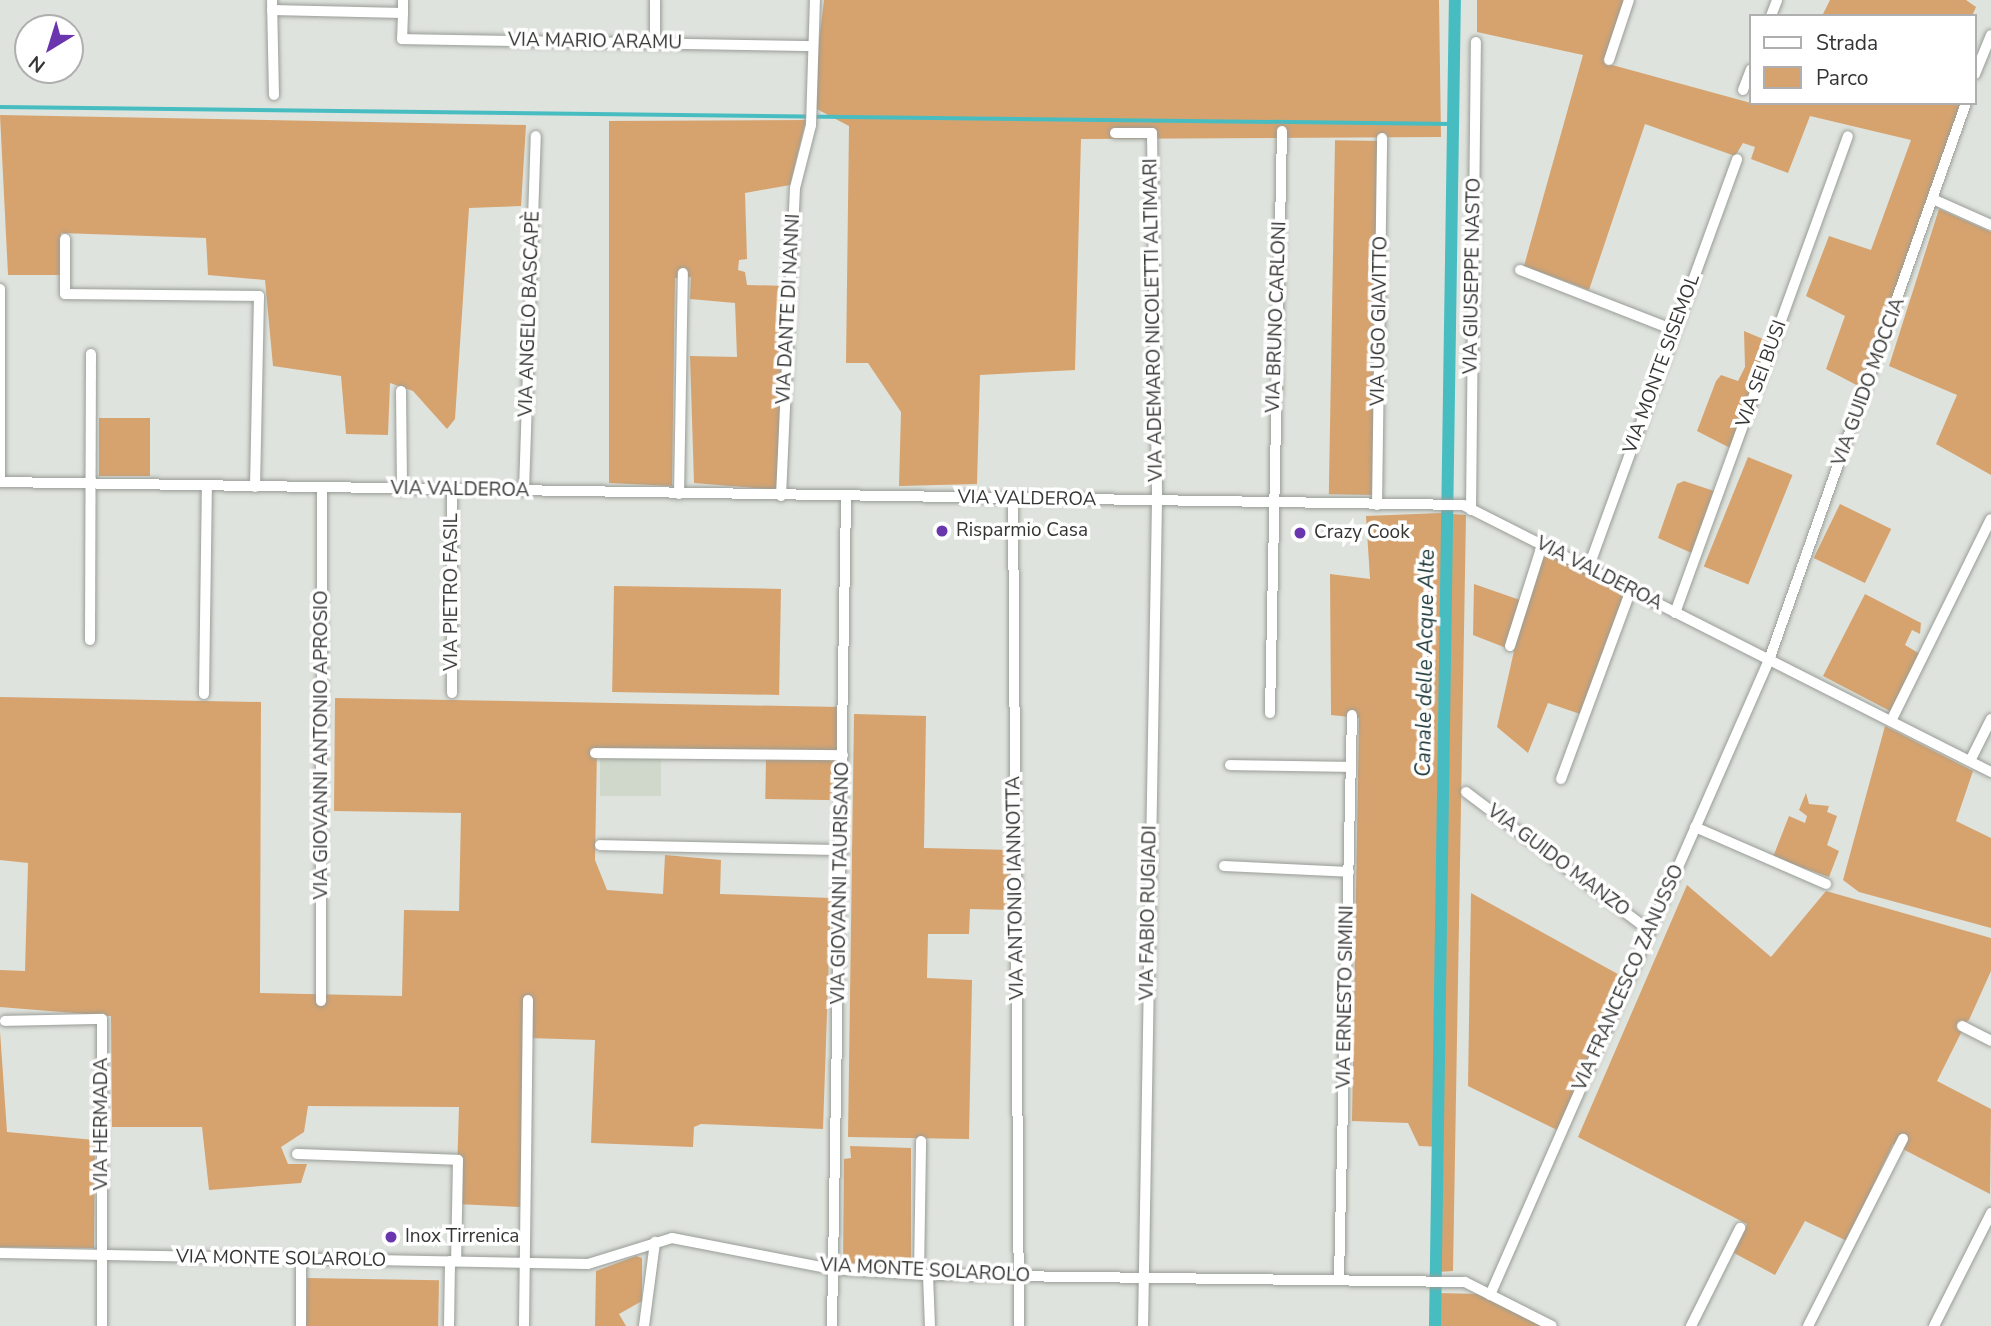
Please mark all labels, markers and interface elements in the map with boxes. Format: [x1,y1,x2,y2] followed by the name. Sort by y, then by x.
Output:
[14,14,84,84] north arrow
[1750,14,1977,105] legend
[508,29,682,55] street label: VIA MARIO ARAMU
[1816,29,1878,57] text: Strada
[24,49,51,79] text: N
[1816,64,1869,92] text: Parco
[1140,158,1168,482] street label: VIA ADEMARO NICOLETTI ALTIMARI
[1460,178,1486,374] street label: VIA GIUSEPPE NASTO
[515,211,545,417] street label: VIA ANGELO BASCAPÈ
[773,213,805,405] street label: VIA DANTE DI NANNI
[1262,221,1292,413] street label: VIA BRUNO CARLONI
[1367,236,1393,406] street label: VIA UGO GIAVITTO
[1619,271,1705,457] street label: VIA MONTE SISEMOL
[1828,295,1910,469] street label: VIA GUIDO MOCCIA
[1732,317,1792,431] street label: VIA SEI BUSI
[390,477,530,503] street label: VIA VALDEROA
[957,486,1097,512] street label: VIA VALDEROA
[441,513,463,671] street label: VIA PIETRO FASIL
[956,520,1088,542] place label: Risparmio Casa
[1314,522,1410,544] place label: Crazy Cook
[934,523,950,539] marker: Risparmio Casa
[1292,525,1308,541] marker: Crazy Cook
[1532,532,1666,616] street label: VIA VALDEROA
[1410,549,1440,777] water label: Canale delle Acque Alte
[311,590,333,900] street label: VIA GIOVANNI ANTONIO APROSIO
[827,761,855,1005] street label: VIA GIOVANNI TAURISANO
[1003,776,1029,1000] street label: VIA ANTONIO IANNOTTA
[1482,800,1634,922] street label: VIA GUIDO MANZO
[1136,825,1162,1001] street label: VIA FABIO RUGIADI
[1569,861,1689,1095] street label: VIA FRANCESCO ZANUSSO
[1333,905,1359,1089] street label: VIA ERNESTO SIMINI
[91,1058,113,1190] street label: VIA HERMADA
[405,1226,519,1248] place label: Inox Tirrenica
[383,1229,399,1245] marker: Inox Tirrenica
[176,1246,386,1272] street label: VIA MONTE SOLAROLO
[819,1254,1031,1288] street label: VIA MONTE SOLAROLO

